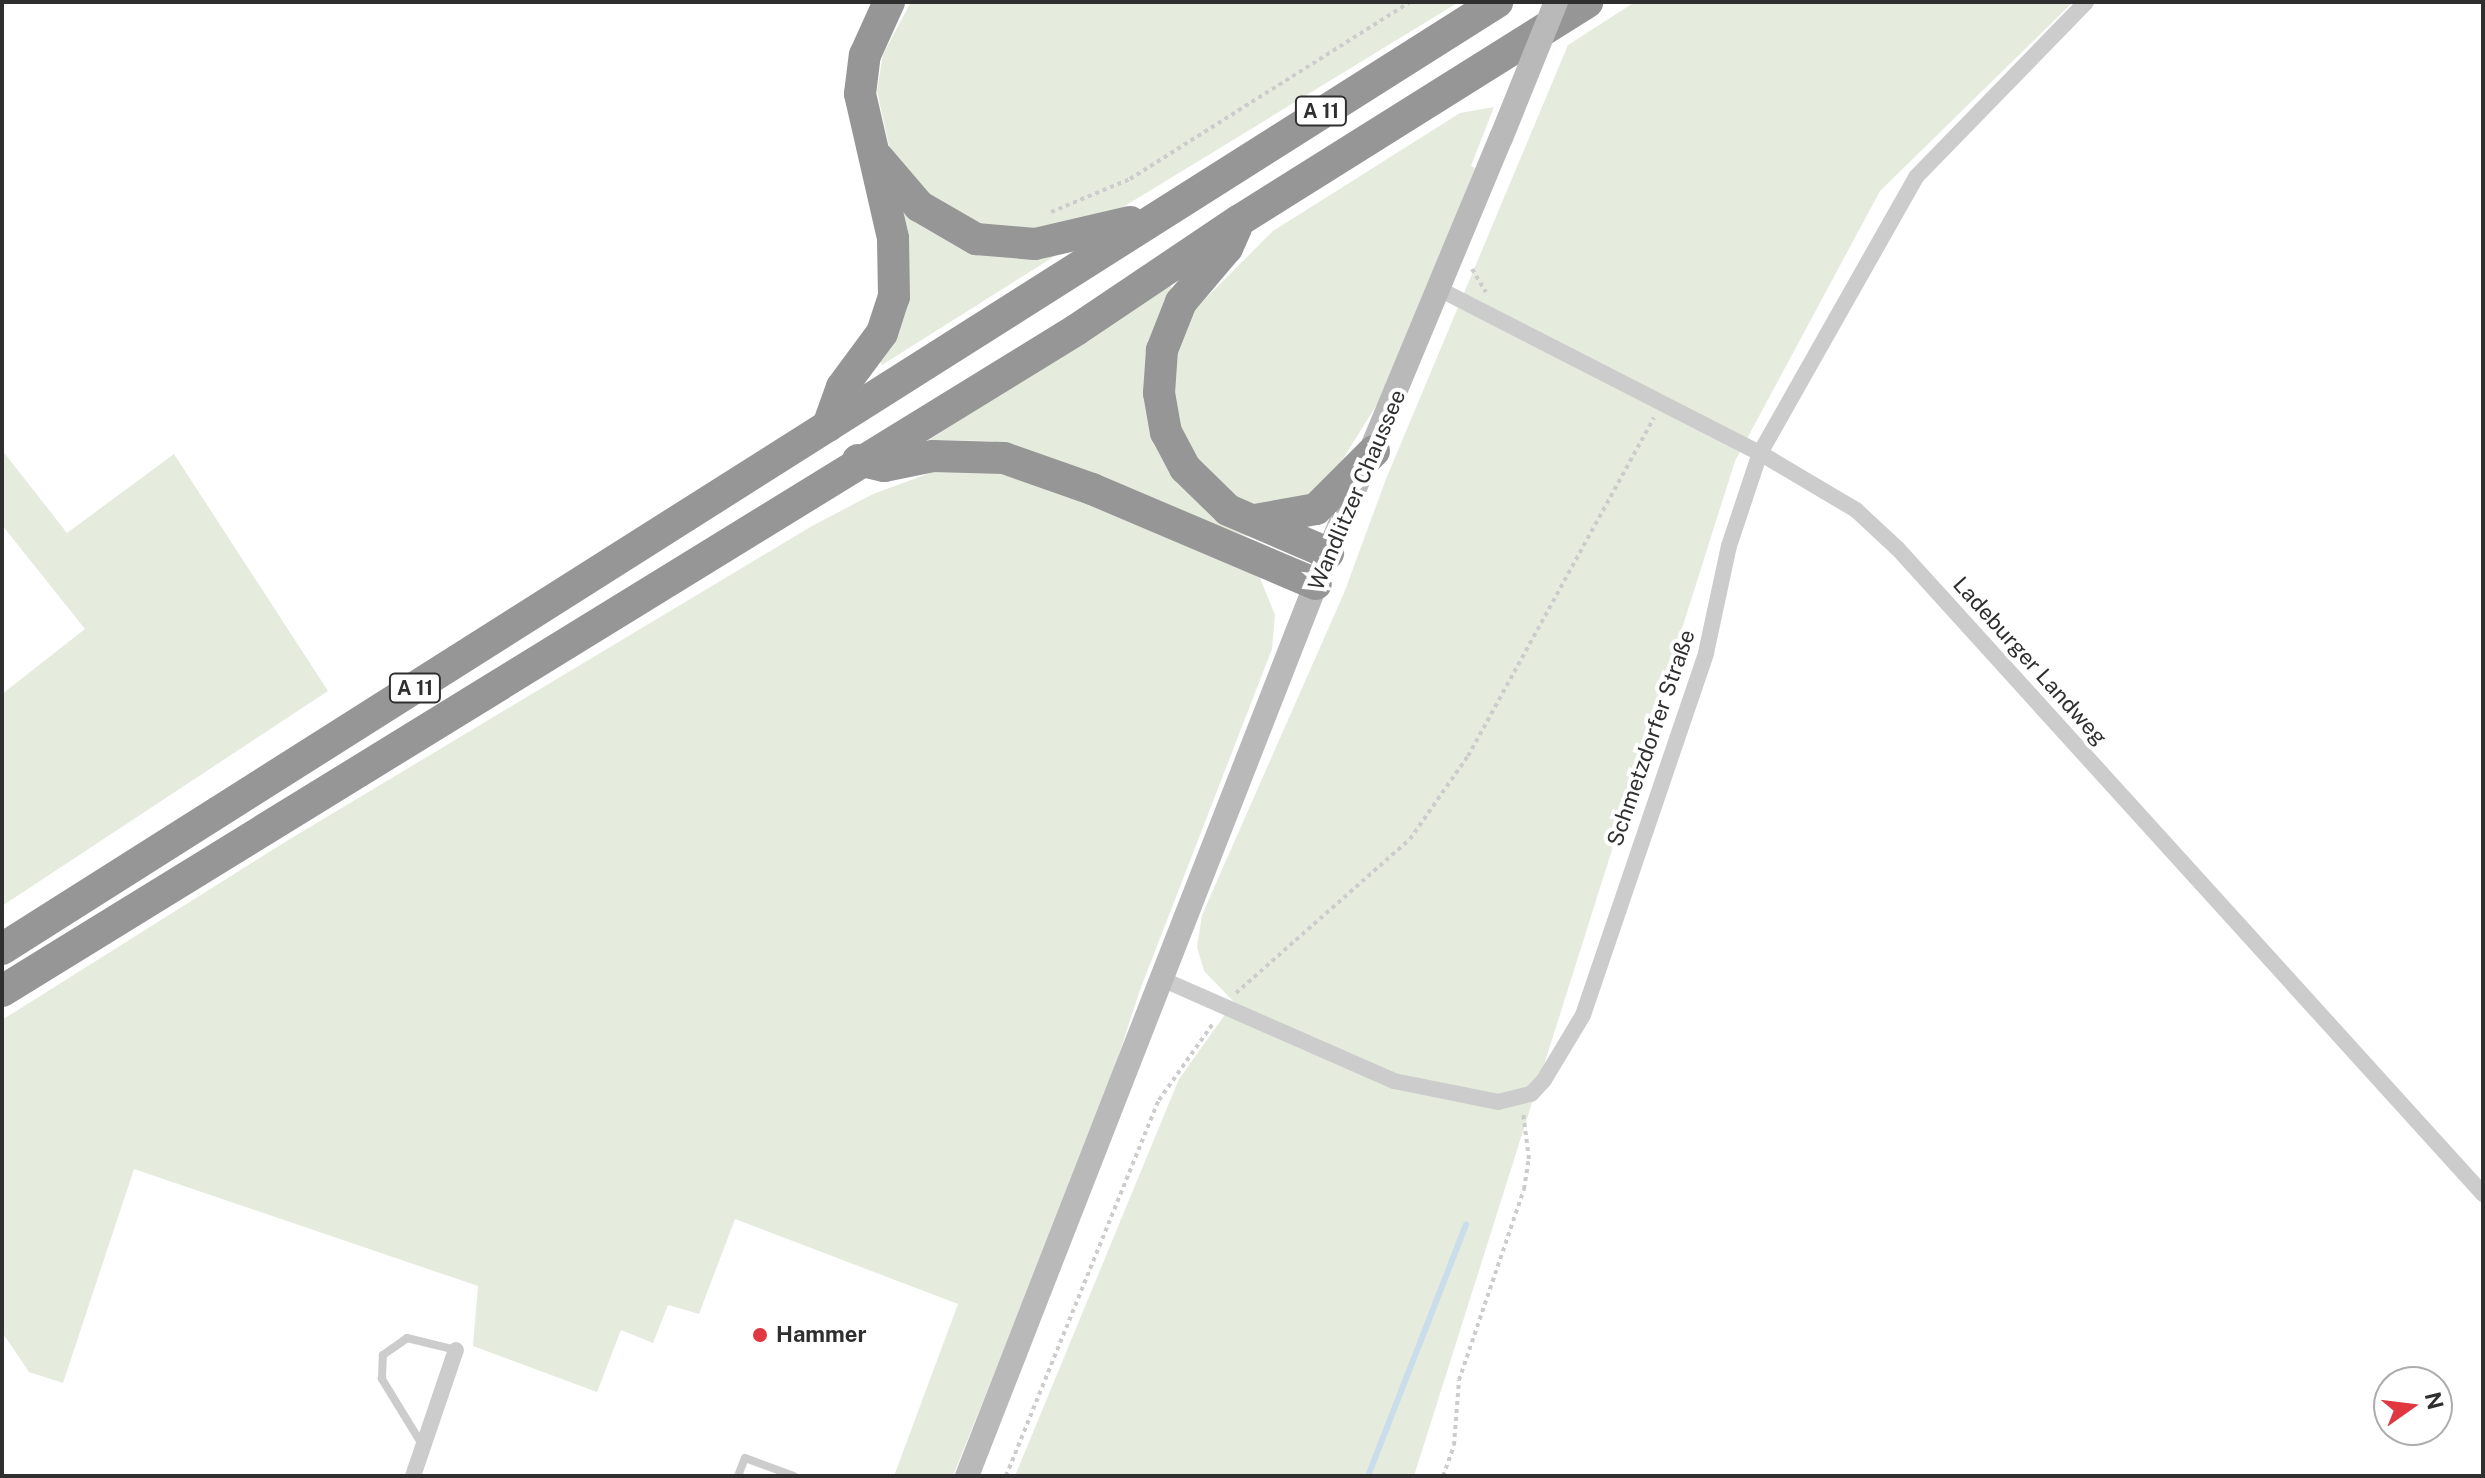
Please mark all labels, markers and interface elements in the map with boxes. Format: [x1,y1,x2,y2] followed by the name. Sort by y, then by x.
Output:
[1293,95,1349,127] road number: A 11
[1303,386,1411,594] street label: Wandlitzer Chaussee
[1947,571,2113,751] street label: Ladeburger Landweg
[1602,626,1700,850] street label: Schmetzdorfer Straße
[387,672,443,704] road number: A 11
[776,1322,867,1348] place label: Hammer
[751,1326,769,1344] marker: Hammer
[2373,1366,2453,1446] north arrow
[2420,1389,2449,1412] text: N

